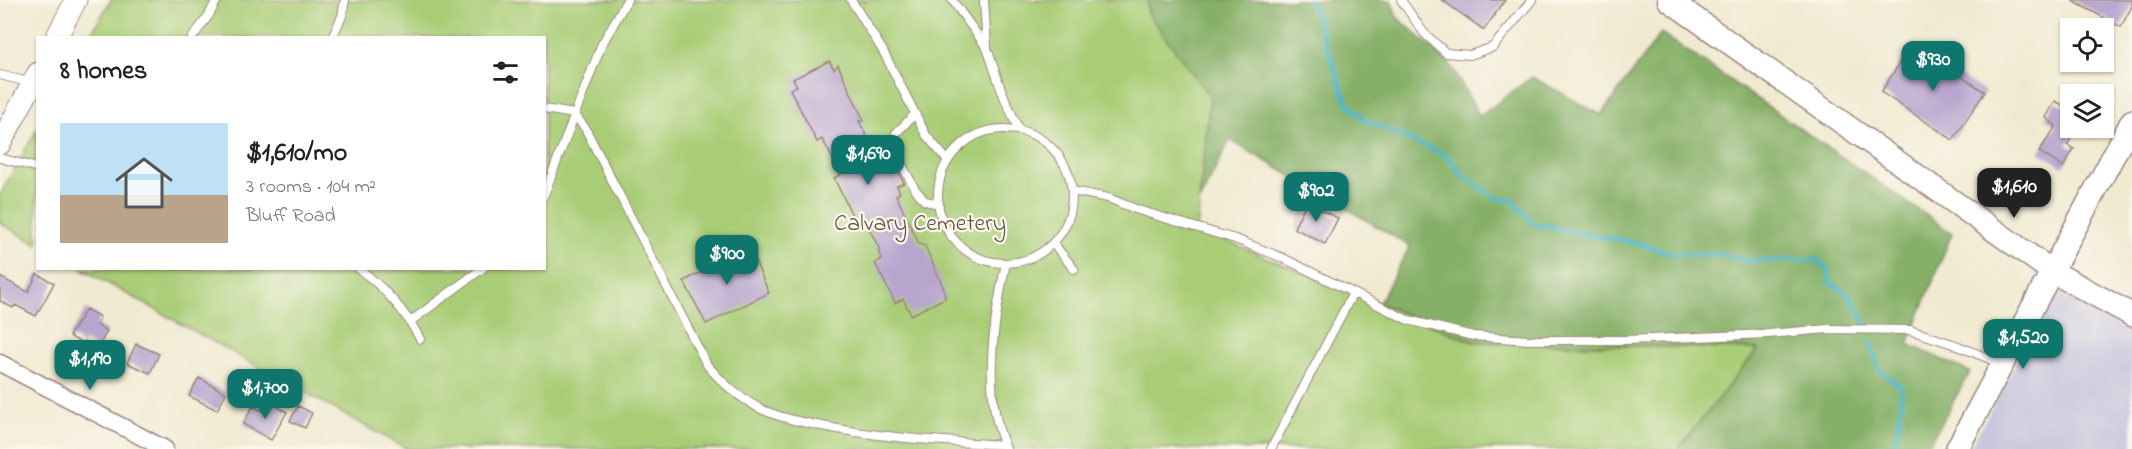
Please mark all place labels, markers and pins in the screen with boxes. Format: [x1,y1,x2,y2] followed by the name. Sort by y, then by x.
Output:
[1897,41,1969,92] pin: $930
[819,135,917,186] pin: $1,690
[1965,168,2063,219] pin: $1,610
[1280,172,1352,223] pin: $902
[691,235,763,286] pin: $900
[1974,319,2072,370] pin: $1,520
[41,340,139,391] pin: $1,190
[216,369,314,420] pin: $1,700

